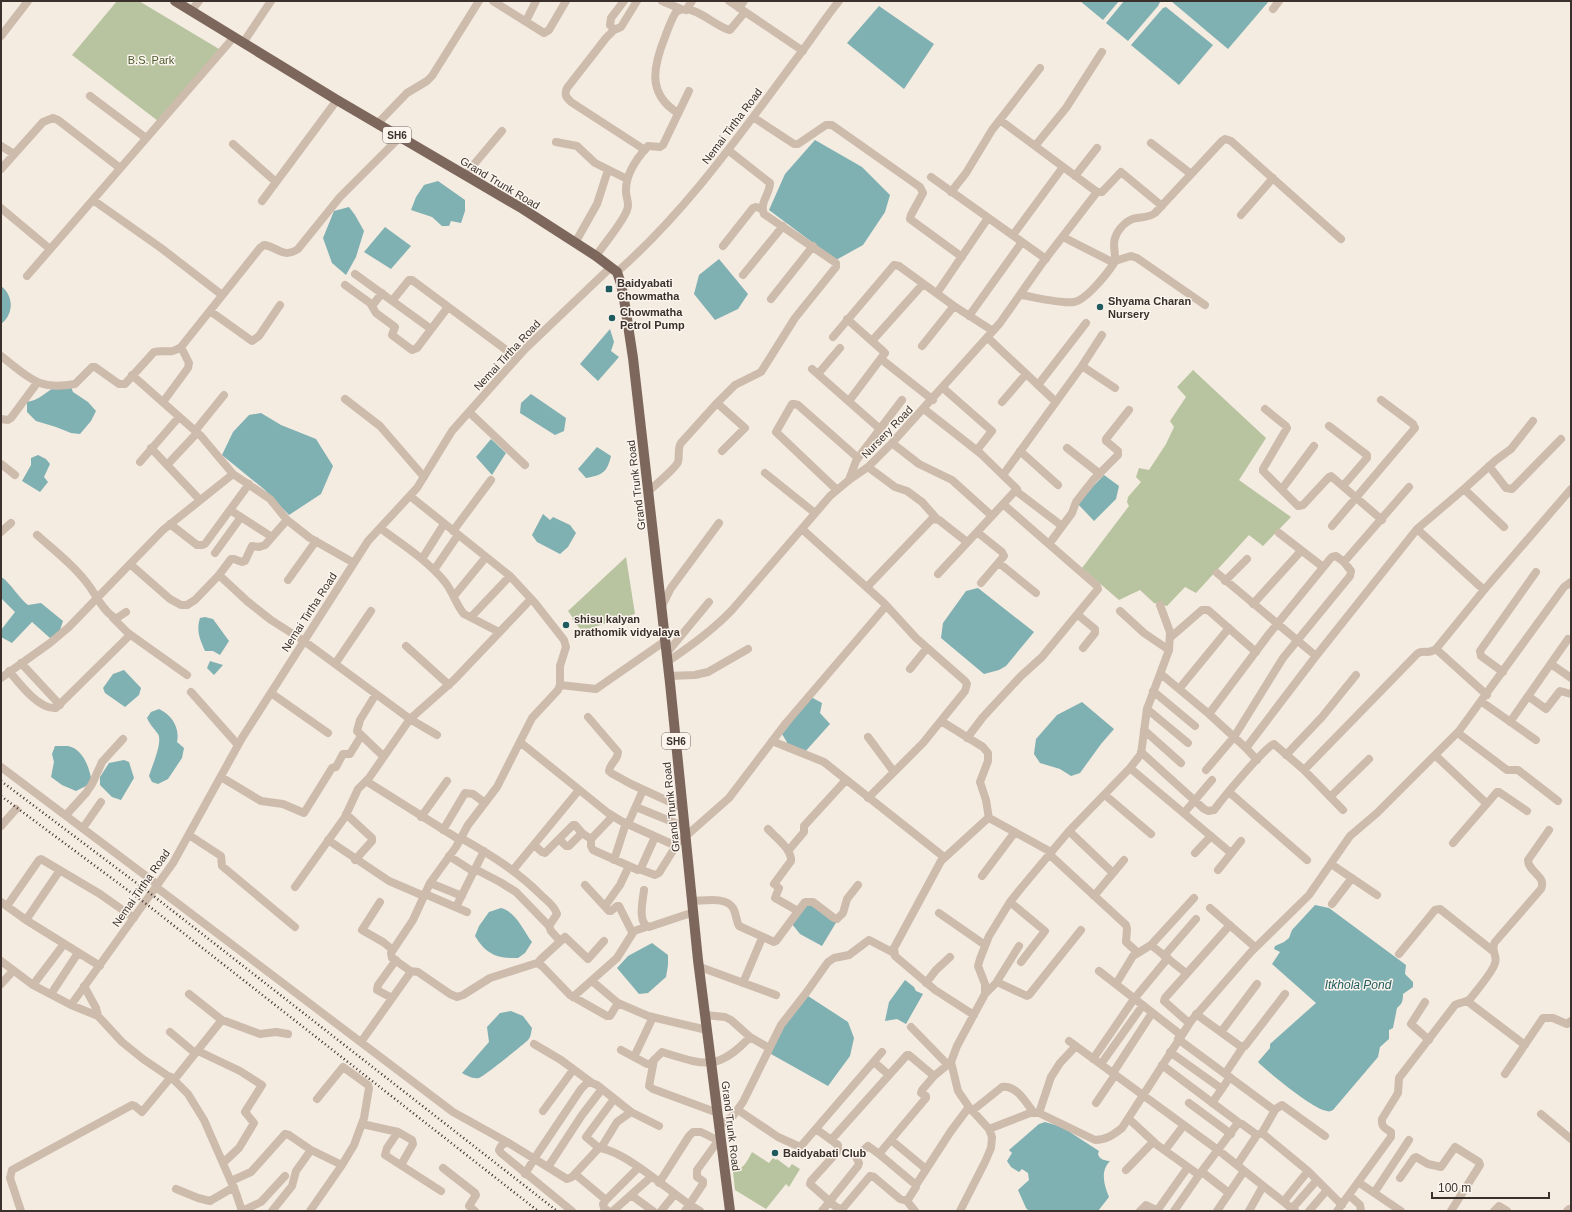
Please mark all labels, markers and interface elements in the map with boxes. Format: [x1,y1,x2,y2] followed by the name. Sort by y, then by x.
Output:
[128,54,175,66] park label: B.S. Park
[700,86,764,166] street label: Nemai Tirtha Road
[383,127,411,143] road number: SH6
[458,155,542,211] street label: Grand Trunk Road
[617,277,680,302] place label: Baidyabati Chowmatha
[604,284,614,294] marker: Baidyabati Chowmatha
[1108,295,1191,320] place label: Shyama Charan Nursery
[1095,302,1105,312] marker: Shyama Charan Nursery
[620,306,685,331] place label: Chowmatha Petrol Pump
[607,313,617,323] marker: Chowmatha Petrol Pump
[471,317,543,393] street label: Nemai Tirtha Road
[859,403,915,461] street label: Nursery Road
[625,439,647,531] street label: Grand Trunk Road
[279,570,339,654] street label: Nemai Tirtha Road
[574,613,681,638] place label: shisu kalyan prathomik vidyalaya
[561,620,571,630] marker: shisu kalyan prathomik vidyalaya
[662,733,690,749] road number: SH6
[660,761,682,853] street label: Grand Trunk Road
[110,847,172,929] street label: Nemai Tirtha Road
[1325,978,1392,992] water label: Itkhola Pond
[720,1080,742,1172] street label: Grand Trunk Road
[783,1147,866,1159] place label: Baidyabati Club
[770,1148,780,1158] marker: Baidyabati Club
[1432,1174,1549,1200] scale bar
[1438,1181,1471,1195] text: 100 m

